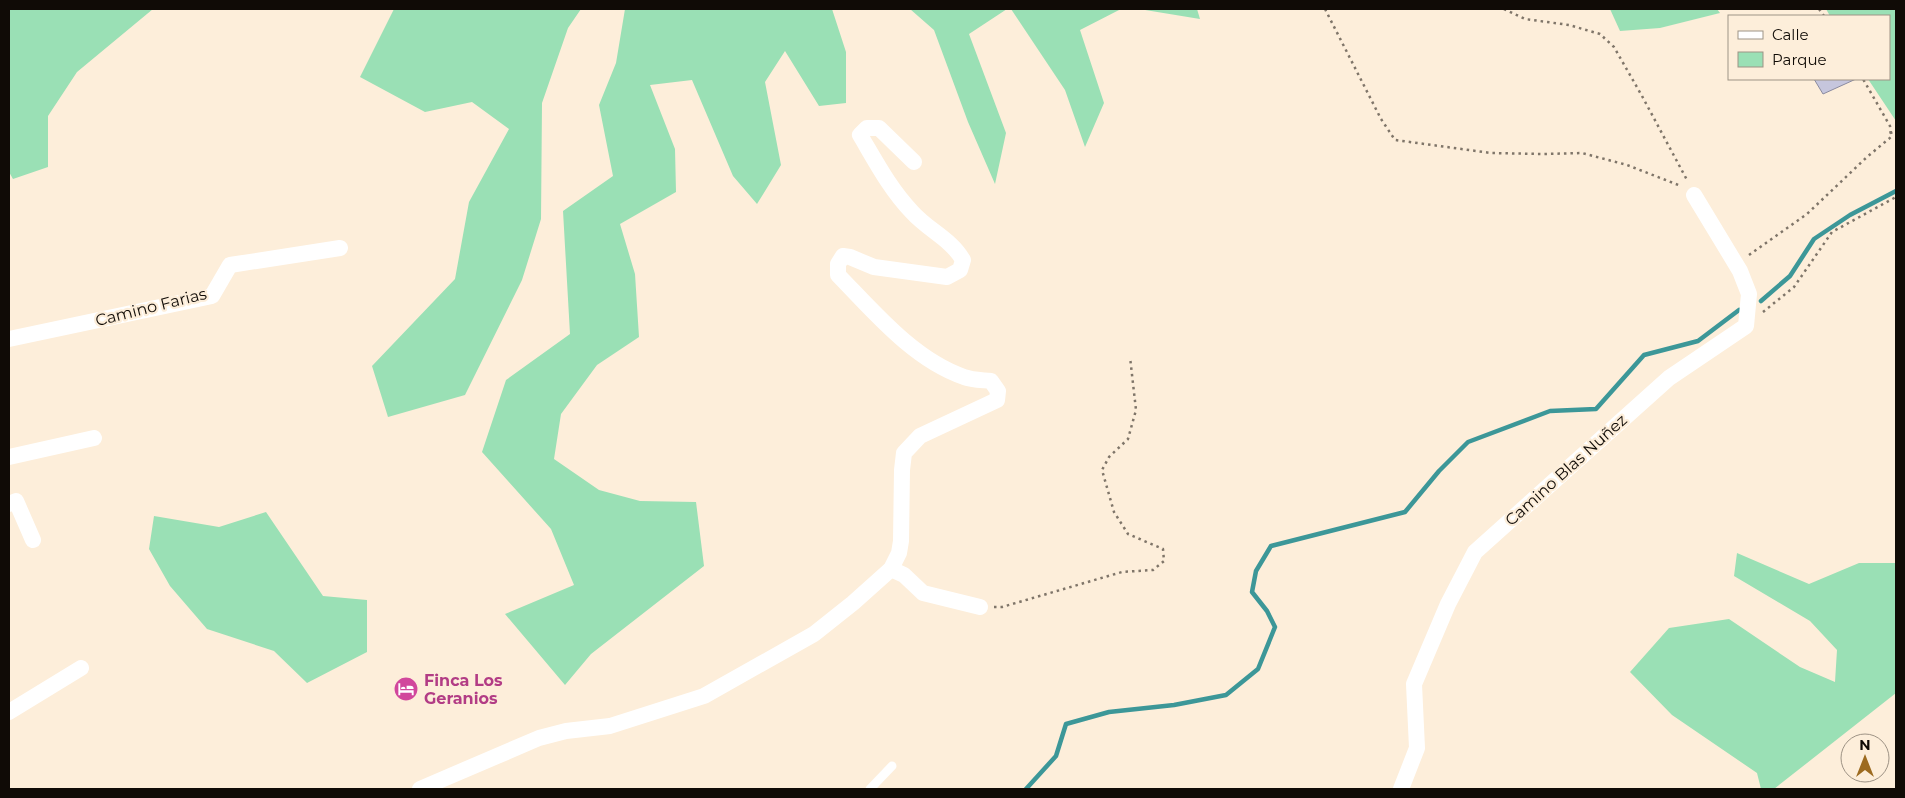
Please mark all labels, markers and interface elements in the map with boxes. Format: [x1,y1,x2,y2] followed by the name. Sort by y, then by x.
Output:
[1728,15,1890,80] legend
[1772,25,1809,44] text: Calle
[1772,50,1827,69] text: Parque
[93,284,209,330] street label: Camino Farias
[1501,410,1631,530] street label: Camino Blas Nuñez
[424,671,503,708] place label: Finca Los Geranios
[393,676,419,702] hotel icon: Finca Los Geranios
[1840,733,1890,783] north arrow
[1859,736,1871,754] text: N

